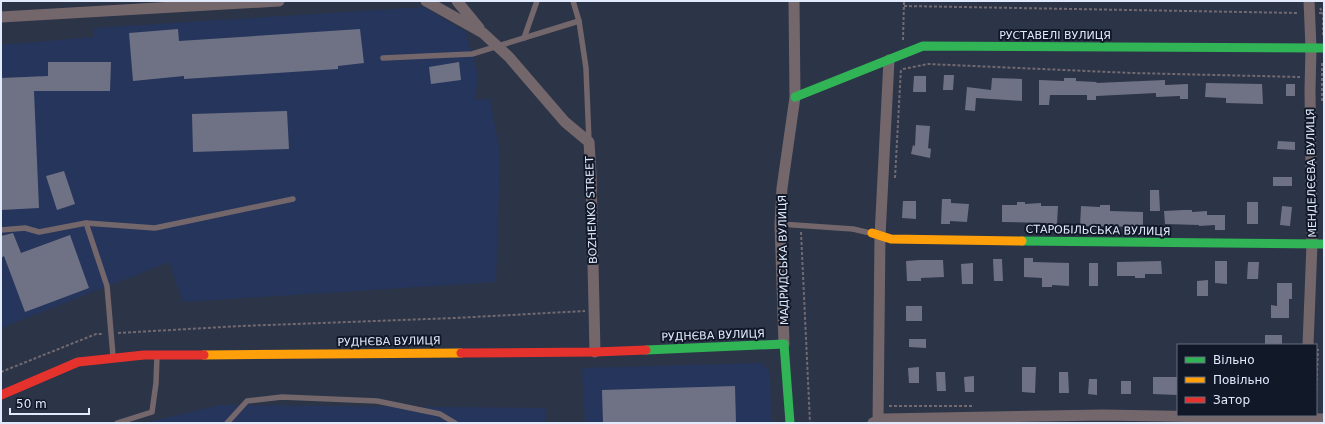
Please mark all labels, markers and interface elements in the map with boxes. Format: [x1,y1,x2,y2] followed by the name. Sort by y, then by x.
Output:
[999,29,1111,42] street label: РУСТАВЕЛІ ВУЛИЦЯ
[1304,108,1319,238] street label: МЕНДЕЛЄЄВА ВУЛИЦЯ
[583,156,600,264] street label: BOZHENKO STREET
[776,195,791,325] street label: МАДРИДСЬКА ВУЛИЦЯ
[1025,223,1171,238] street label: СТАРОБІЛЬСЬКА ВУЛИЦЯ
[661,327,765,344] street label: РУДНЄВА ВУЛИЦЯ
[337,334,441,349] street label: РУДНЄВА ВУЛИЦЯ
[1177,344,1317,416] legend
[1213,353,1255,367] text: Вільно
[1213,373,1270,387] text: Повільно
[10,390,89,416] scale bar
[1213,393,1250,407] text: Затор
[16,397,47,411] text: 50 m

